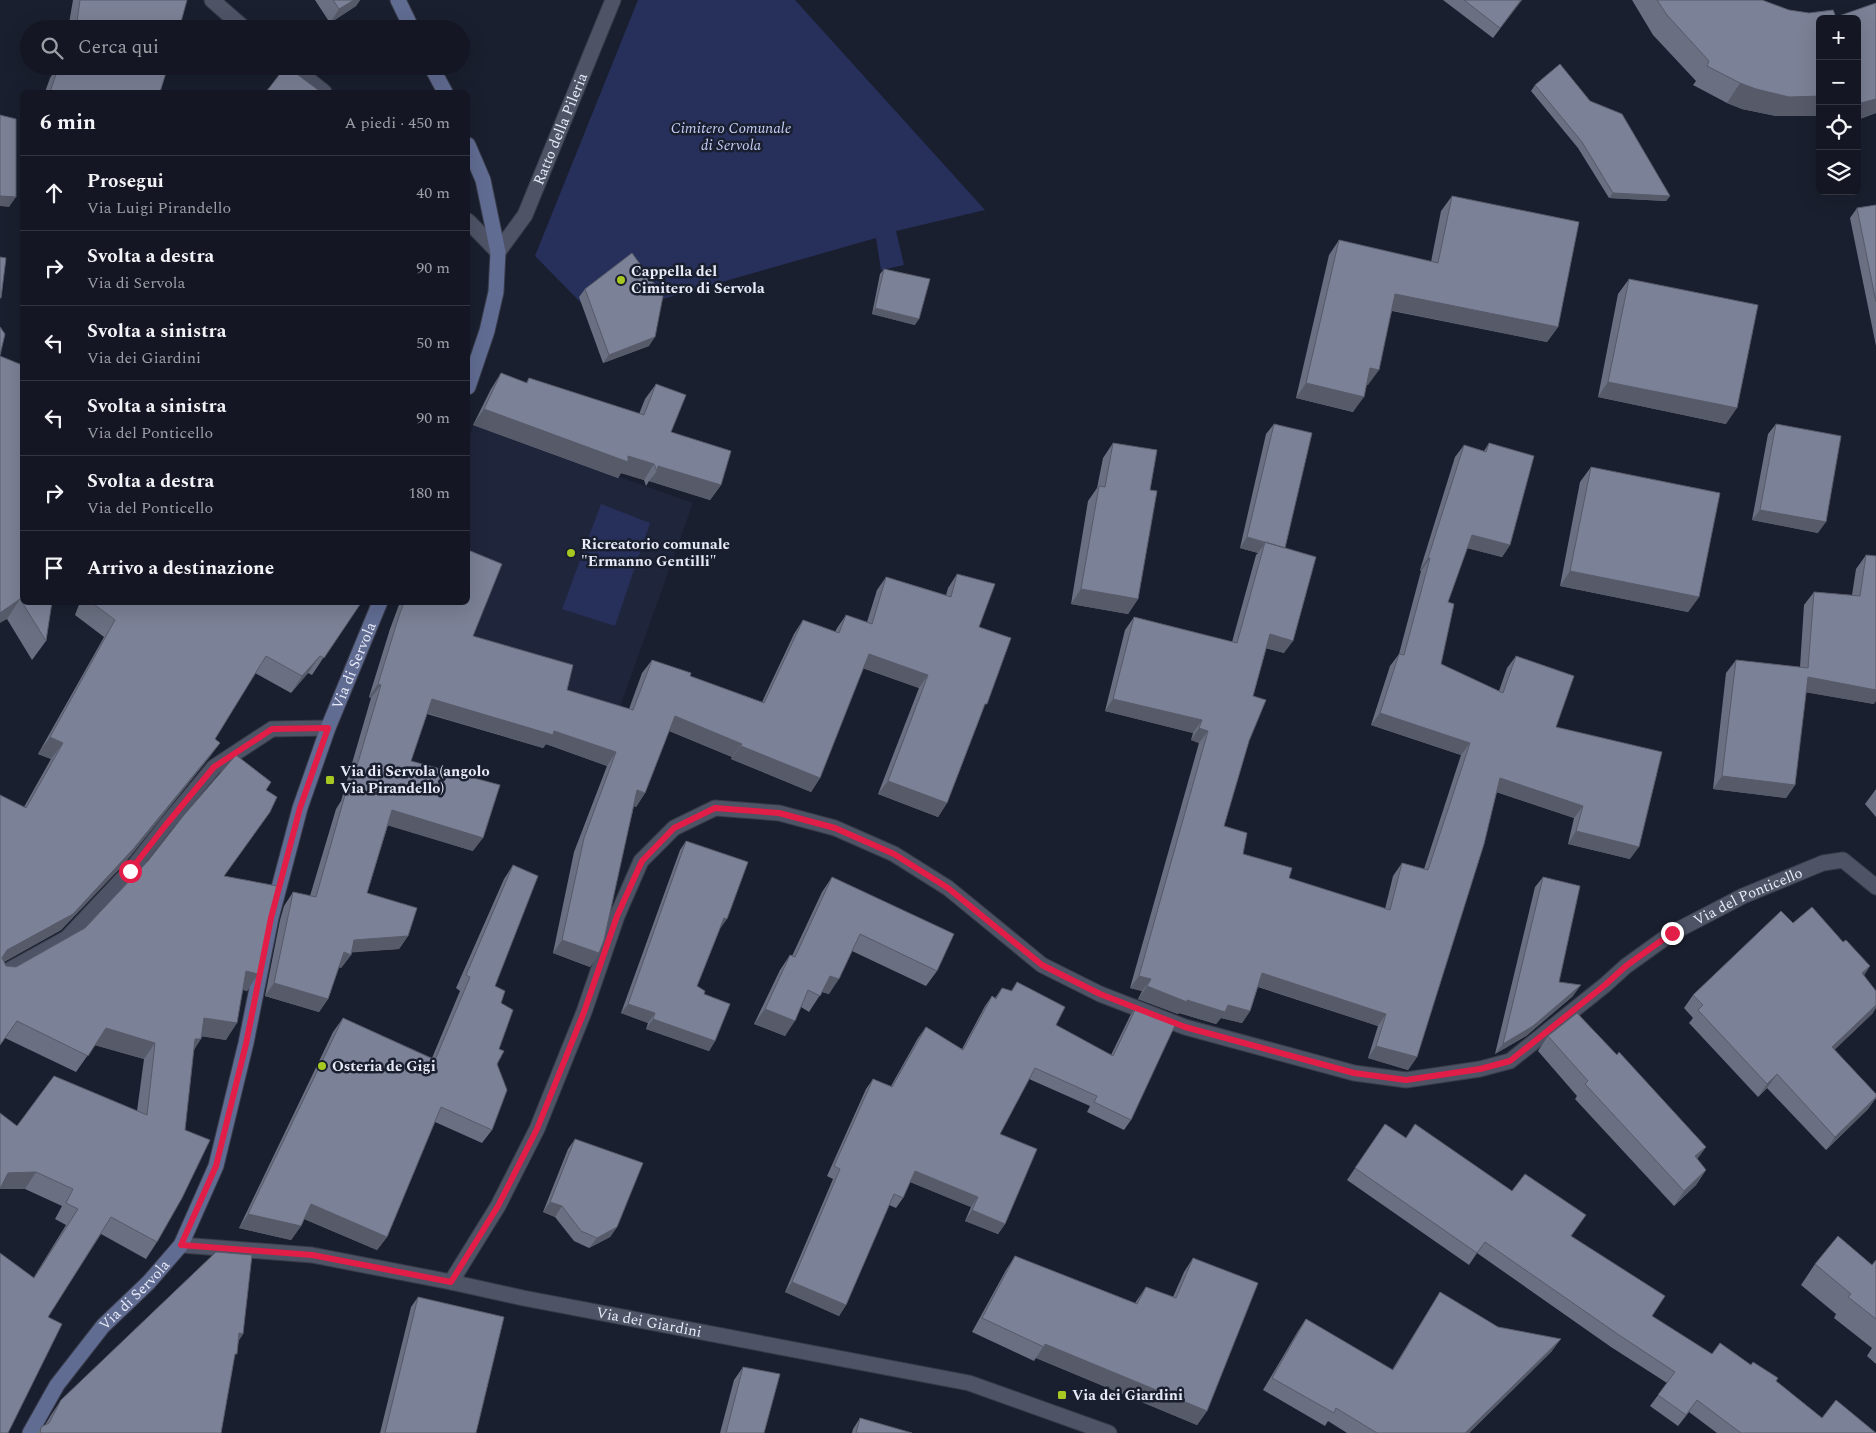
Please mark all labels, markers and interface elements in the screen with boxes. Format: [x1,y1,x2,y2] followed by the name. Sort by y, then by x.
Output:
[1816,15,1861,195] map controls
[1816,15,1861,60] button: +
[20,20,470,75] search box
[78,33,159,62] text: Cerca qui
[38,34,66,62] icon: search
[1816,60,1861,105] button: −
[527,69,594,189] street label: Ratto della Pileria
[1816,105,1861,150] button: locate
[40,107,96,139] text: 6 min
[344,111,450,135] text: A piedi · 450 m
[671,117,792,157] park label: Cimitero Comunale di Servola
[1816,150,1861,195] button: layers
[87,167,164,196] text: Prosegui
[40,179,68,207] icon: ahead
[416,181,450,205] text: 40 m
[87,196,231,220] text: Via Luigi Pirandello
[87,242,214,271] text: Svolta a destra
[40,254,68,282] icon: right
[416,256,450,280] text: 90 m
[631,260,765,300] place label: Cappella del Cimitero di Servola
[87,271,185,295] text: Via di Servola
[615,274,627,286] marker: Cappella del Cimitero di Servola
[87,317,227,346] text: Svolta a sinistra
[40,329,68,357] icon: left
[416,331,450,355] text: 50 m
[87,346,201,370] text: Via dei Giardini
[87,392,227,421] text: Svolta a sinistra
[40,404,68,432] icon: left
[416,406,450,430] text: 90 m
[87,421,213,445] text: Via del Ponticello
[87,467,214,496] text: Svolta a destra
[40,479,68,507] icon: right
[408,481,450,505] text: 180 m
[87,496,213,520] text: Via del Ponticello
[581,533,730,573] place label: Ricreatorio comunale "Ermanno Gentilli"
[565,547,577,559] marker: Ricreatorio comunale "Ermanno Gentilli"
[40,554,68,582] icon: arrive
[87,554,274,583] text: Arrivo a destinazione
[326,618,382,713] street label: Via di Servola
[340,760,490,800] place label: Via di Servola (angolo Via Pirandello)
[324,774,336,786] marker: Via di Servola (angolo Via Pirandello)
[119,860,142,883] route start
[1689,861,1806,932] street label: Via del Ponticello
[1661,922,1684,945] route end
[332,1055,436,1078] place label: Osteria de Gigi
[316,1060,328,1072] marker: Osteria de Gigi
[94,1254,176,1336] street label: Via di Servola
[594,1301,704,1343] street label: Via dei Giardini
[1072,1384,1183,1407] place label: Via dei Giardini
[1056,1389,1068,1401] marker: Via dei Giardini

